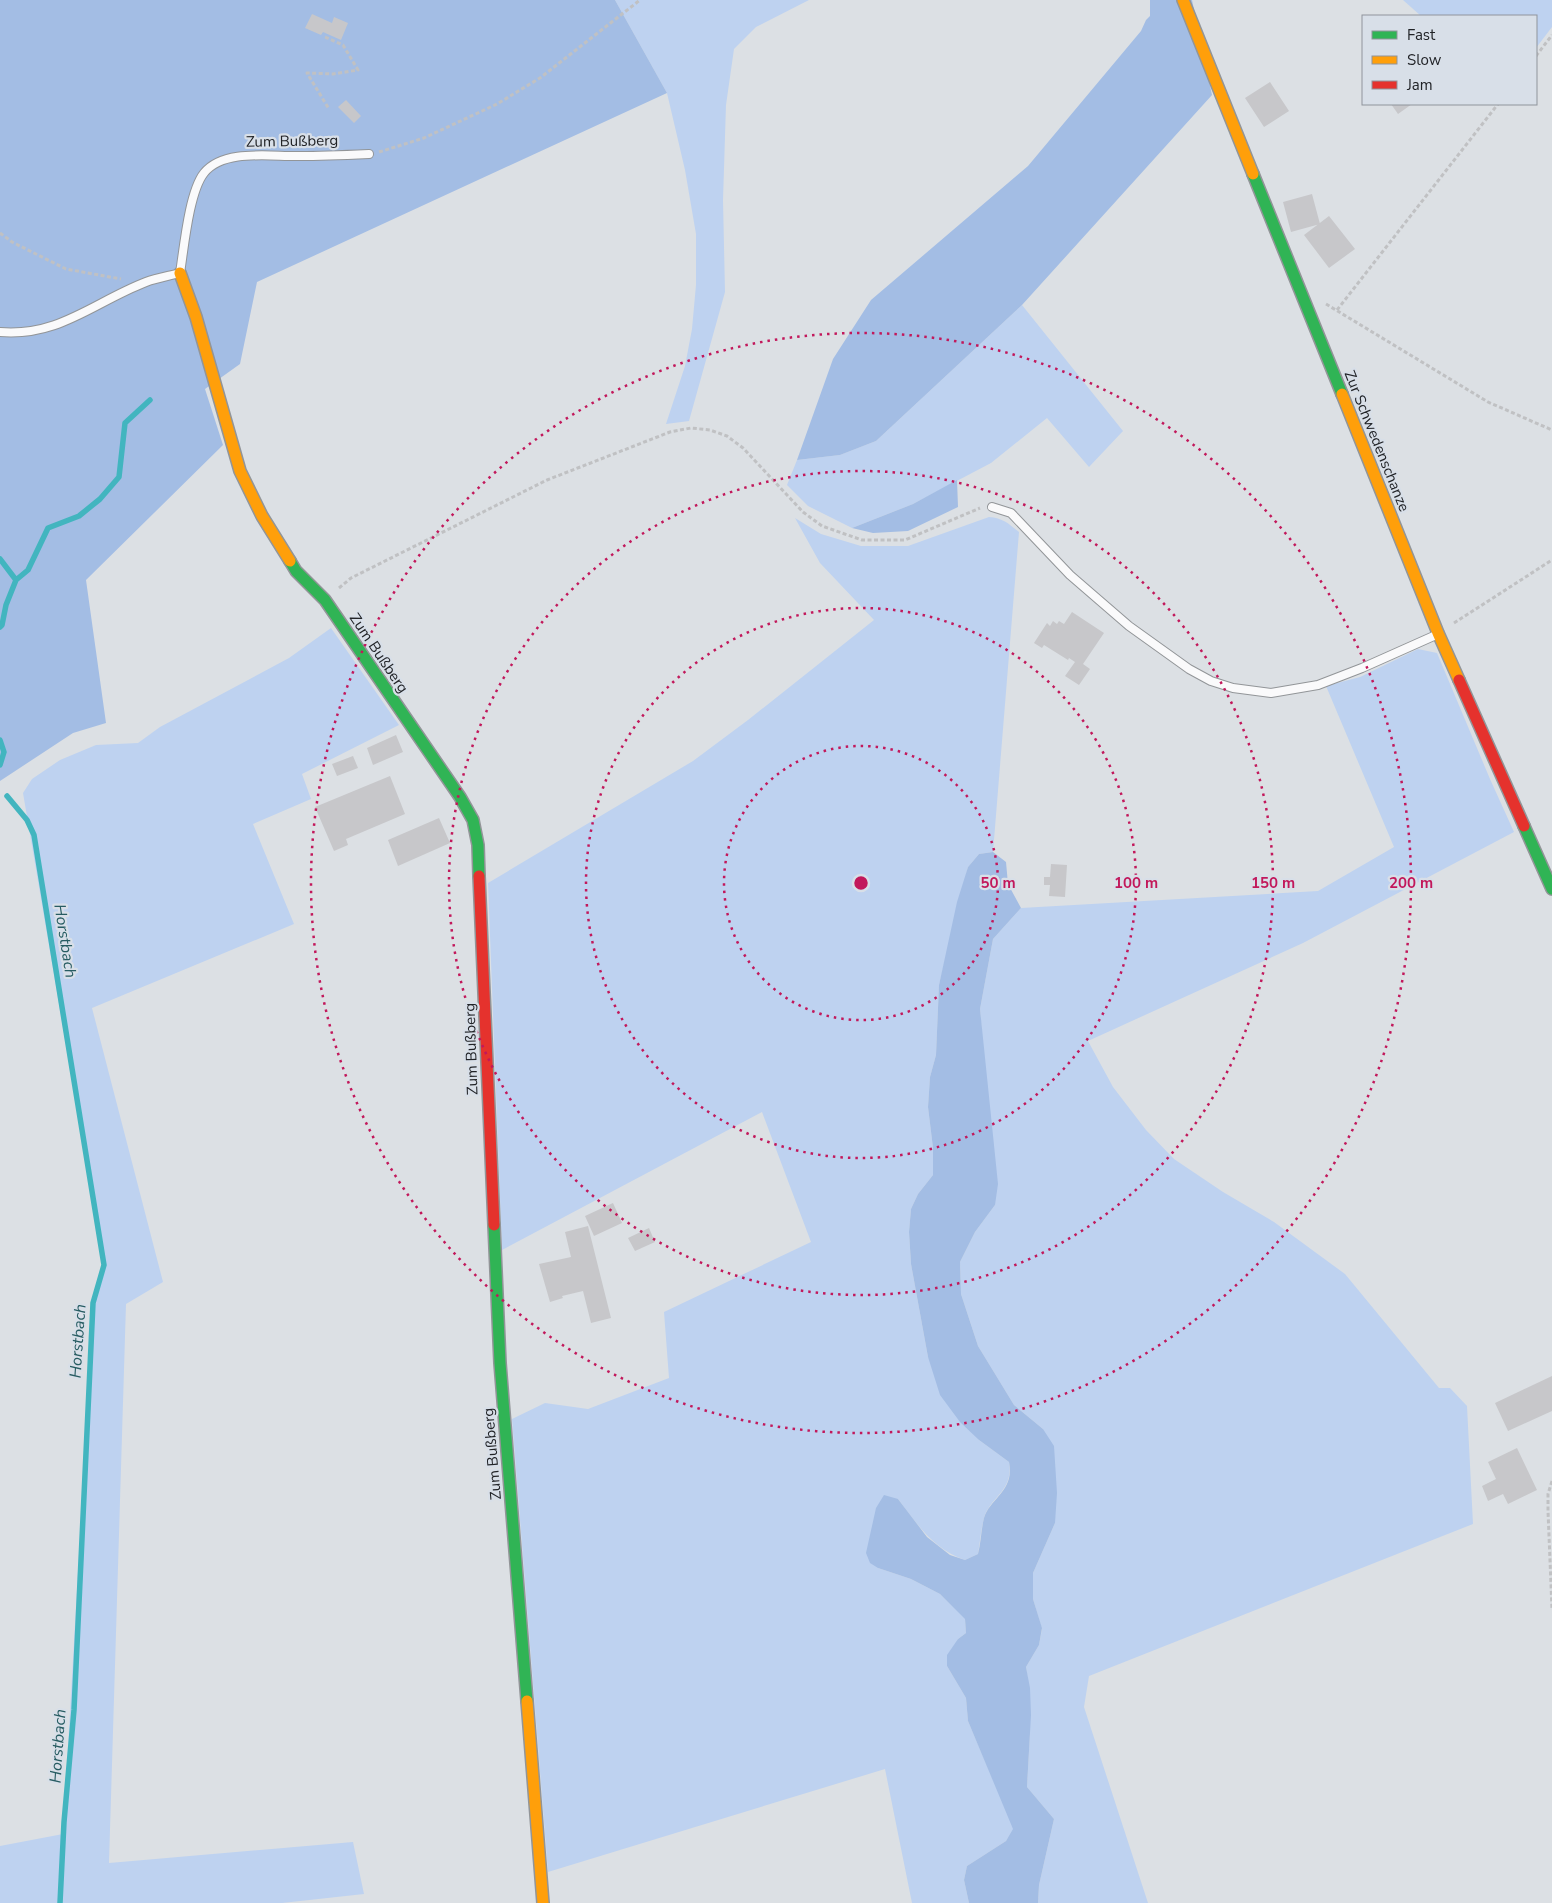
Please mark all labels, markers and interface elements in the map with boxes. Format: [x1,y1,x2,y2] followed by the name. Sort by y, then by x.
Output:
[1362,15,1537,105] legend
[1407,25,1436,45] text: Fast
[1407,50,1442,70] text: Slow
[1406,75,1433,95] text: Jam
[246,130,338,152] street label: Zum Bußberg
[1340,367,1414,515] street label: Zur Schwedenschanze
[345,609,413,697] street label: Zum Bußberg
[980,873,1016,893] text: 50 m
[1114,873,1158,893] text: 100 m
[1251,873,1295,893] text: 150 m
[1389,873,1433,893] text: 200 m
[852,874,870,892] centre of rings
[48,903,82,979] water label: Horstbach
[459,1002,483,1096] street label: Zum Bußberg
[64,1303,92,1379] water label: Horstbach
[478,1407,506,1501] street label: Zum Bußberg
[44,1708,72,1784] water label: Horstbach

